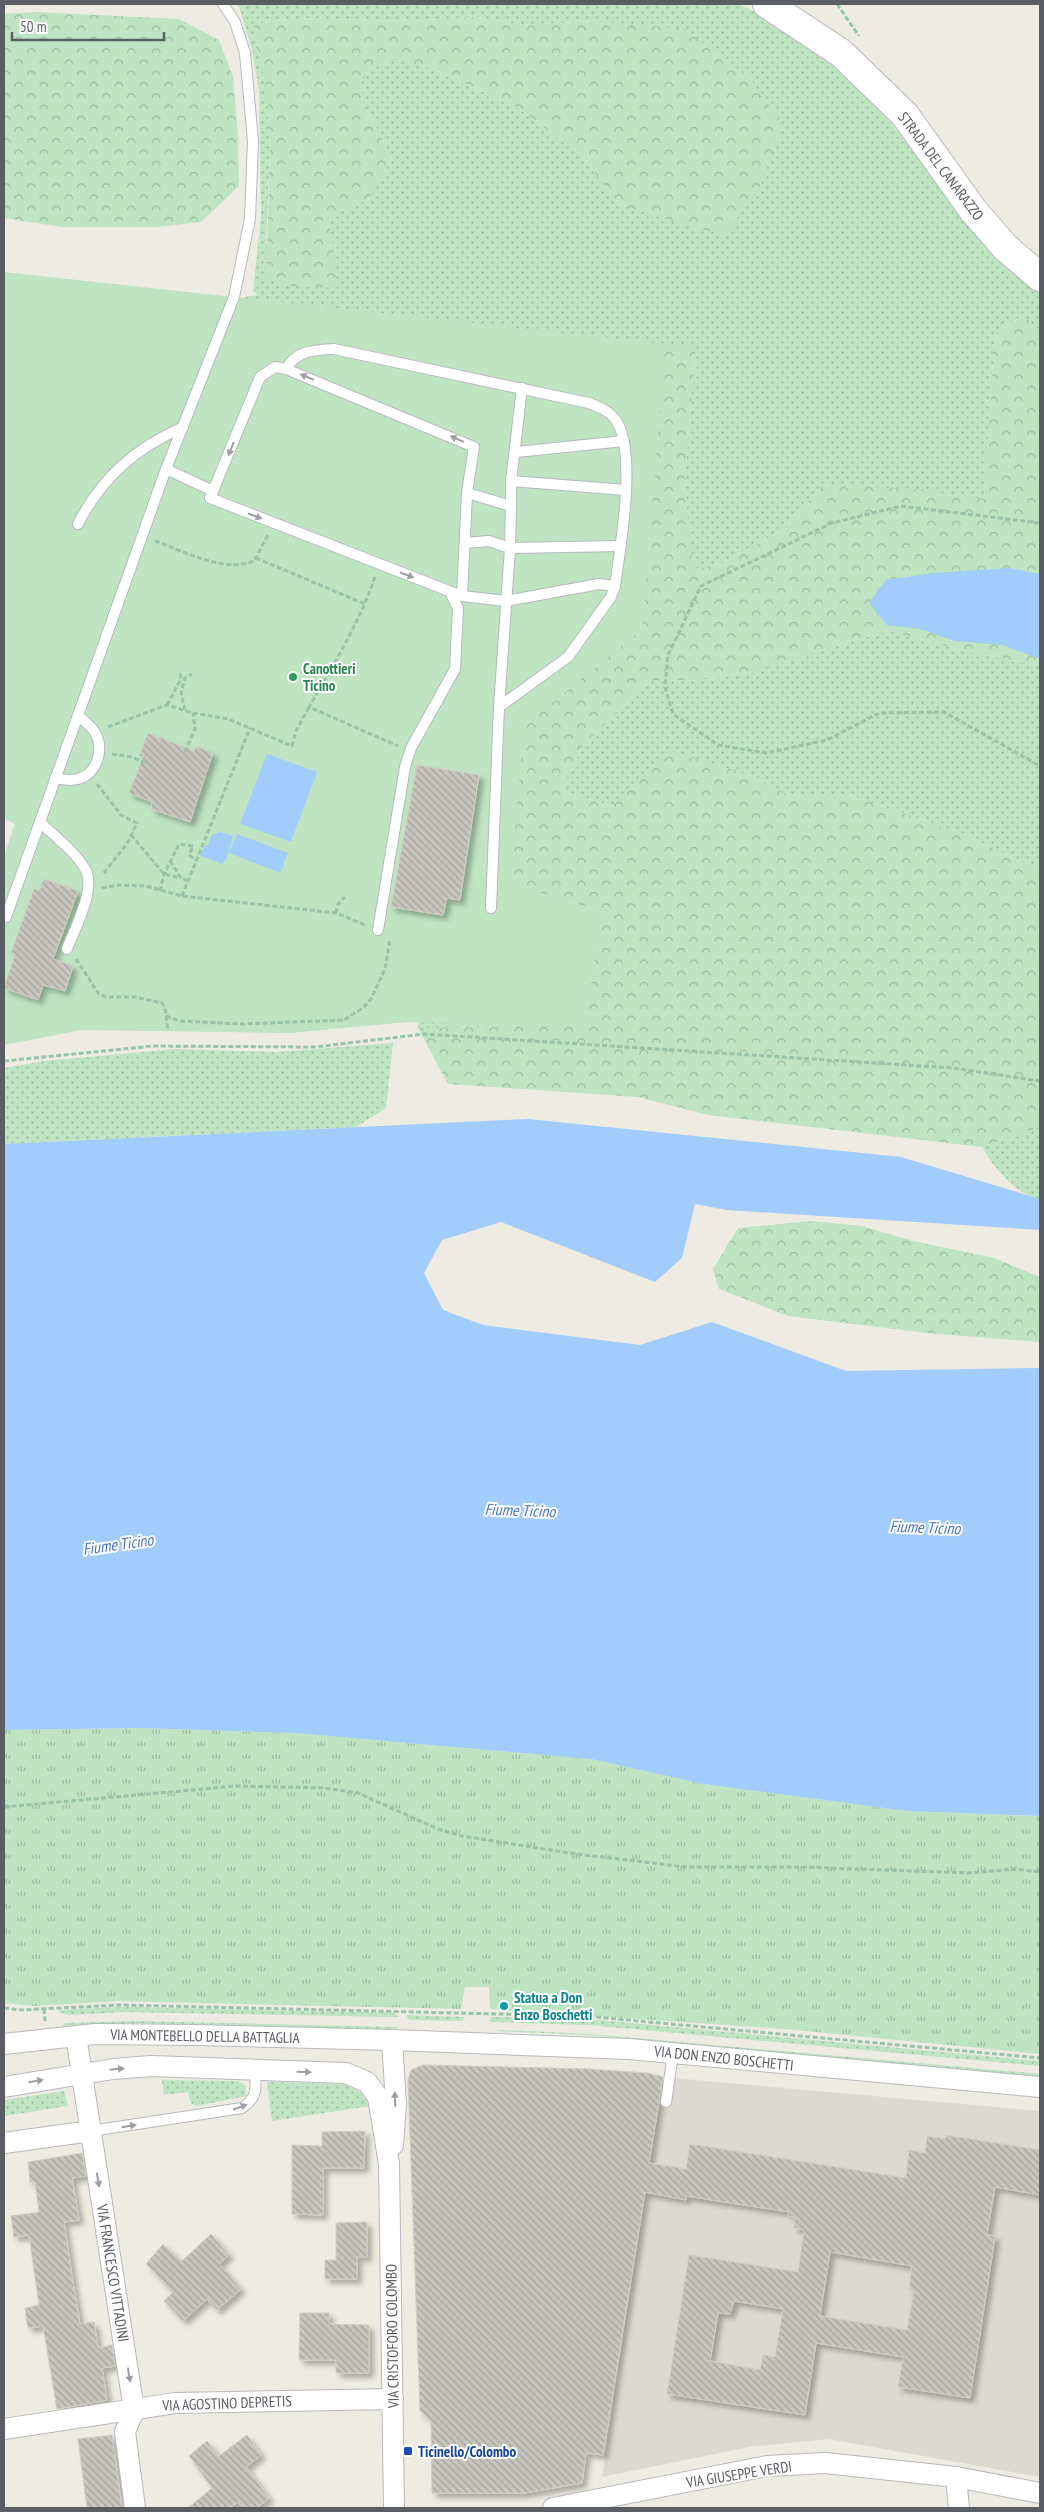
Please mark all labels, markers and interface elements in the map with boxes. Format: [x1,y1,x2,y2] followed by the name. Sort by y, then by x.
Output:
[12,10,165,42] scale bar
[20,17,46,36] text: 50 m
[894,108,988,224] street label: STRADA DEL CANARAZZO
[299,373,314,381] one-way arrow
[450,435,464,443] one-way arrow
[227,442,235,457] one-way arrow
[248,512,262,520] one-way arrow
[400,571,414,579] one-way arrow
[303,659,356,695] place label: Canottieri Ticino
[287,671,299,683] marker: Canottieri Ticino
[484,1499,557,1521] water label: Fiume Ticino
[889,1516,962,1538] water label: Fiume Ticino
[82,1529,155,1559] water label: Fiume Ticino
[514,1988,592,2024] place label: Statua a Don Enzo Boschetti
[498,2000,510,2012] marker: Statua a Don Enzo Boschetti
[109,2025,301,2047] street label: VIA MONTEBELLO DELLA BATTAGLIA
[652,2041,795,2075] street label: VIA DON ENZO BOSCHETTI
[109,2065,125,2073] one-way arrow
[296,2068,312,2076] one-way arrow
[28,2077,44,2085] one-way arrow
[391,2090,399,2106] one-way arrow
[232,2103,247,2111] one-way arrow
[121,2121,137,2129] one-way arrow
[95,2172,103,2188] one-way arrow
[93,2202,133,2343] street label: VIA FRANCESCO VITTADINI
[381,2264,403,2409] street label: VIA CRISTOFORO COLOMBO
[125,2367,133,2383] one-way arrow
[161,2391,292,2415] street label: VIA AGOSTINO DEPRETIS
[418,2442,516,2461] place label: Ticinello/Colombo
[402,2445,414,2457] marker: Ticinello/Colombo
[684,2456,793,2492] street label: VIA GIUSEPPE VERDI

